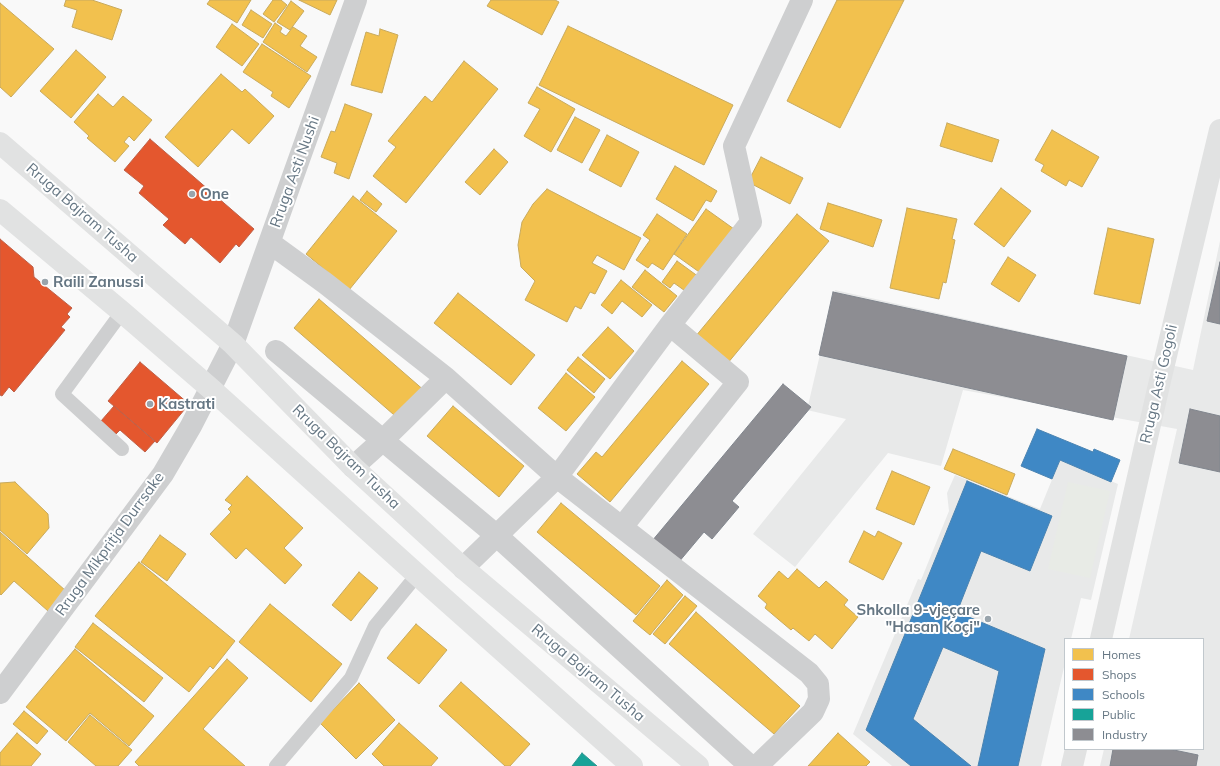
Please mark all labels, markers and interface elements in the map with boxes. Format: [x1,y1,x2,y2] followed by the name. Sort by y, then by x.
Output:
[267,114,323,230] street label: Rruga Asti Nushi
[22,159,142,267] street label: Rruga Bajram Tusha
[200,185,229,203] place label: One
[187,189,197,199] marker: One
[53,273,144,291] place label: Raili Zanussi
[40,277,50,287] marker: Raili Zanussi
[1137,323,1181,445] street label: Rruga Asti Gogoli
[158,395,215,413] place label: Kastrati
[145,399,155,409] marker: Kastrati
[288,401,404,513] street label: Rruga Bajram Tusha
[52,469,168,619] street label: Rruga Mikpritja Durrsake
[857,601,980,636] place label: Shkolla 9-vjeçare "Hasan Koçi"
[983,614,993,624] marker: Shkolla 9-vjeçare "Hasan Koçi"
[528,620,648,726] street label: Rruga Bajram Tusha
[1064,638,1204,750] legend
[1102,647,1141,662] text: Homes
[1102,667,1137,682] text: Shops
[1102,687,1145,702] text: Schools
[1102,707,1136,722] text: Public
[1102,727,1147,742] text: Industry

